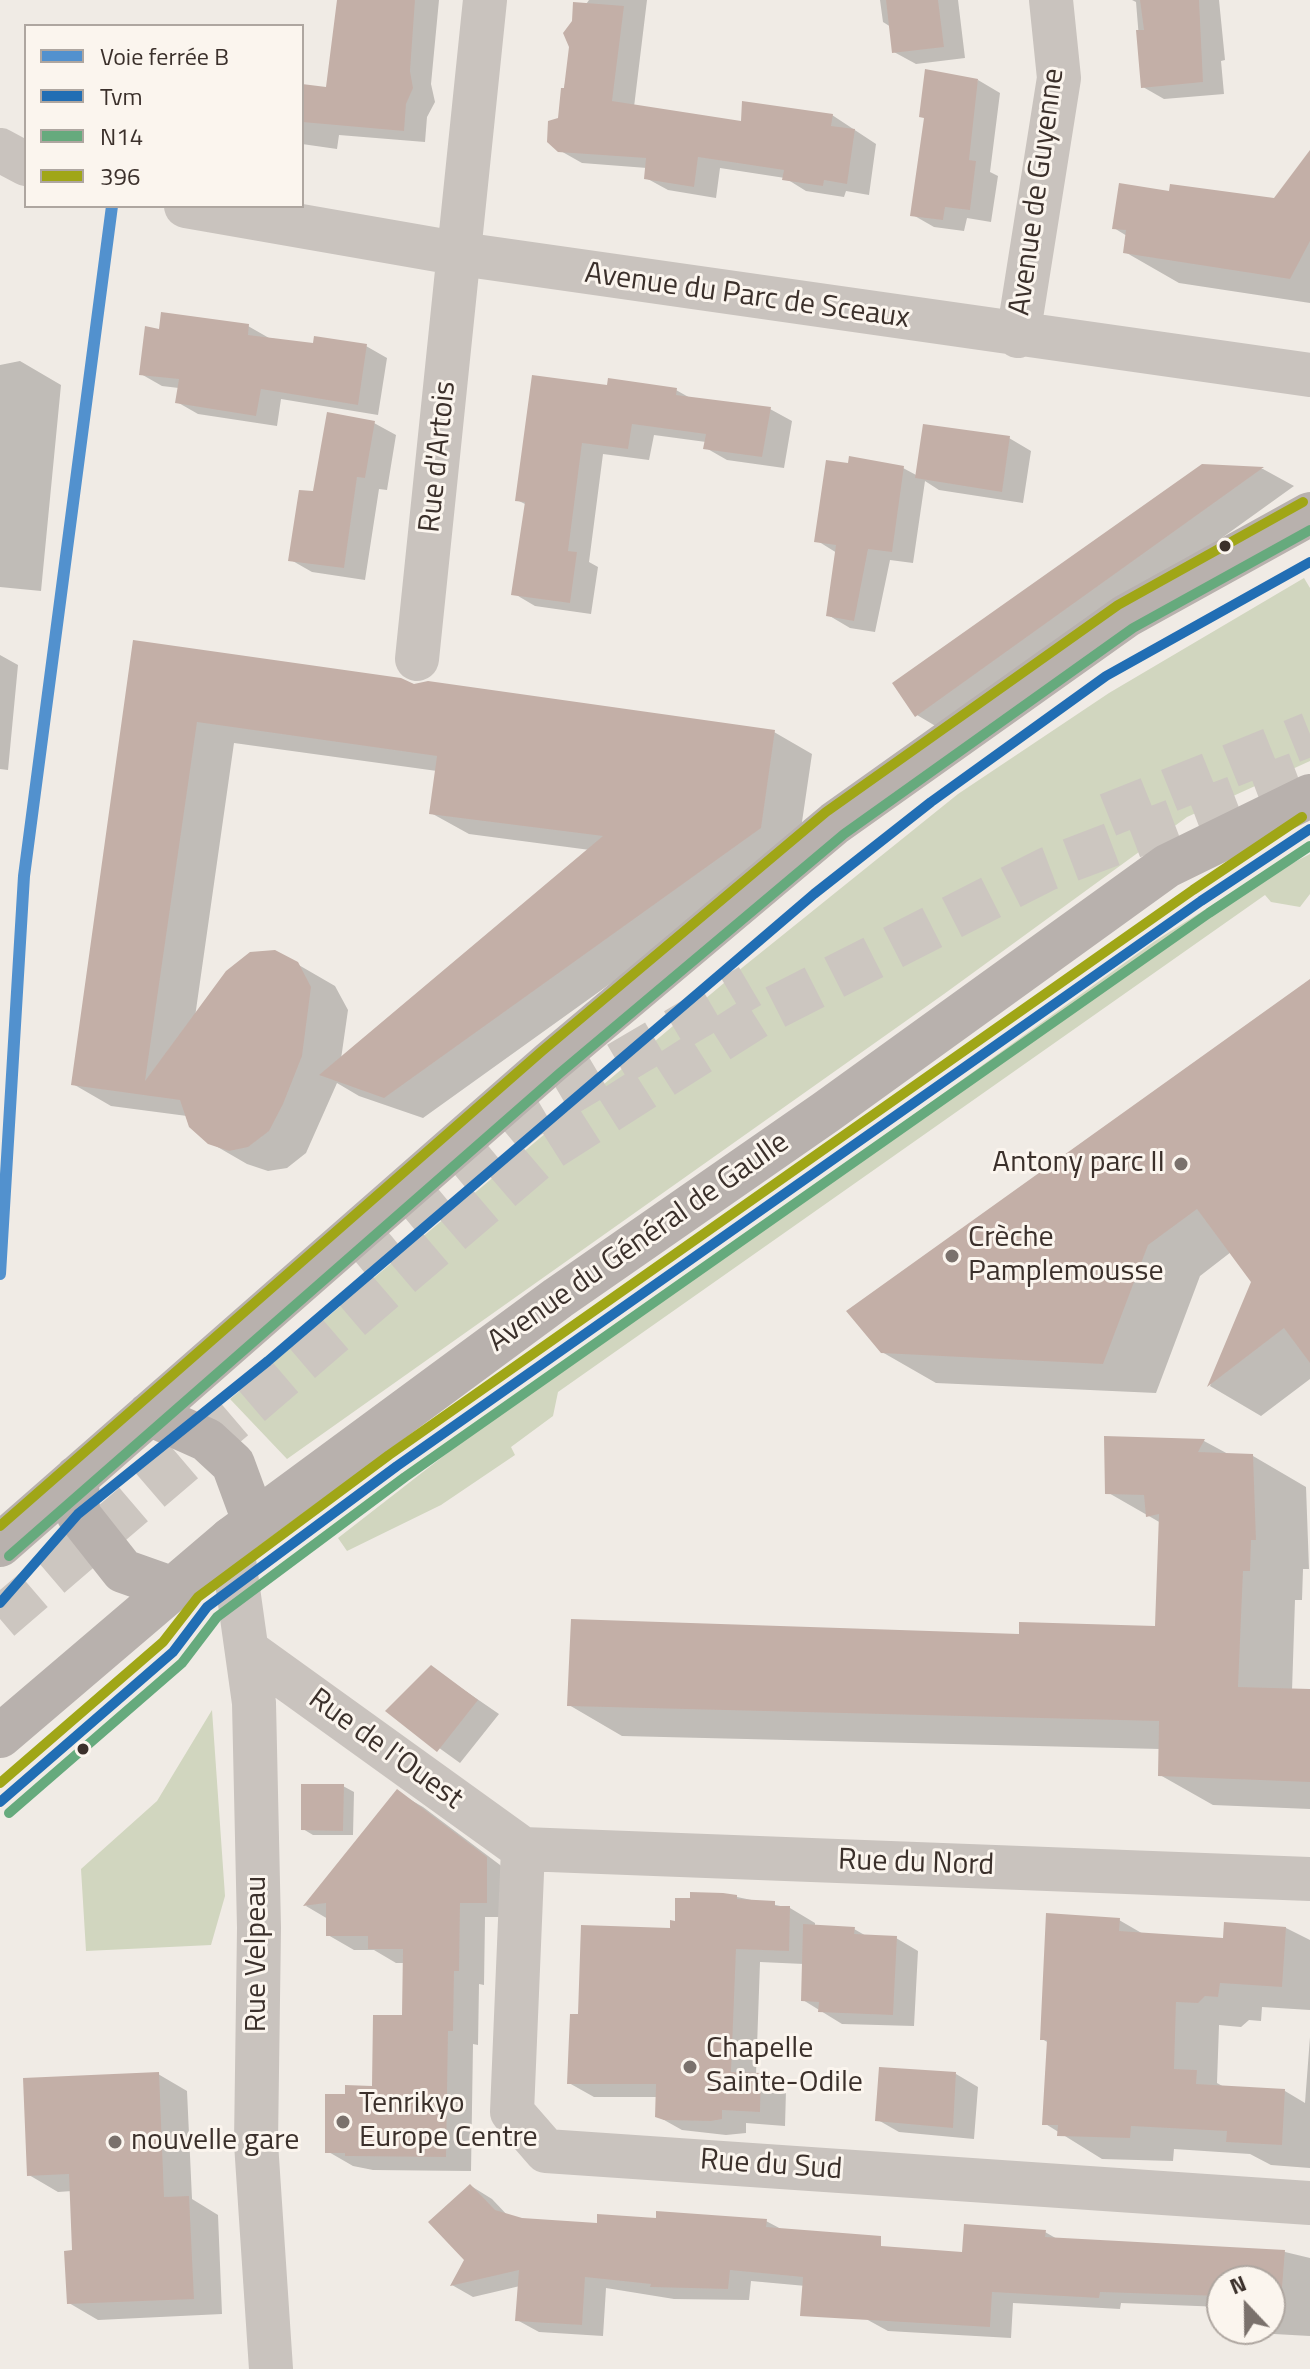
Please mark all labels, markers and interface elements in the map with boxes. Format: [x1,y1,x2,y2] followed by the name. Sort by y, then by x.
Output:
[24,24,304,208] legend
[100,38,229,74] text: Voie ferrée B
[1003,66,1073,318] street label: Avenue de Guyenne
[100,78,143,114] text: Tvm
[100,118,143,154] text: N14
[100,158,140,194] text: 396
[582,256,912,338] street label: Avenue du Parc de Sceaux
[413,380,465,534] street label: Rue d'Artois
[1217,538,1233,554] unlabelled marker
[482,1125,796,1361] street label: Avenue du Général de Gaulle
[992,1146,1165,1182] place label: Antony parc II
[1172,1155,1190,1173] marker: Antony parc II
[968,1221,1164,1292] place label: Crèche Pamplemousse
[943,1247,961,1265] marker: Crèche Pamplemousse
[301,1682,469,1818] street label: Rue de l'Ouest
[75,1741,91,1757] unlabelled marker
[837,1843,995,1885] street label: Rue du Nord
[240,1876,276,2032] street label: Rue Velpeau
[706,2032,863,2102] place label: Chapelle Sainte-Odile
[681,2058,699,2076] marker: Chapelle Sainte-Odile
[359,2087,538,2158] place label: Tenrikyo Europe Centre
[334,2113,352,2131] marker: Tenrikyo Europe Centre
[131,2124,299,2160] place label: nouvelle gare
[106,2133,124,2151] marker: nouvelle gare
[699,2143,843,2189] street label: Rue du Sud
[1206,2265,1286,2345] north arrow
[1224,2266,1251,2303] text: N

